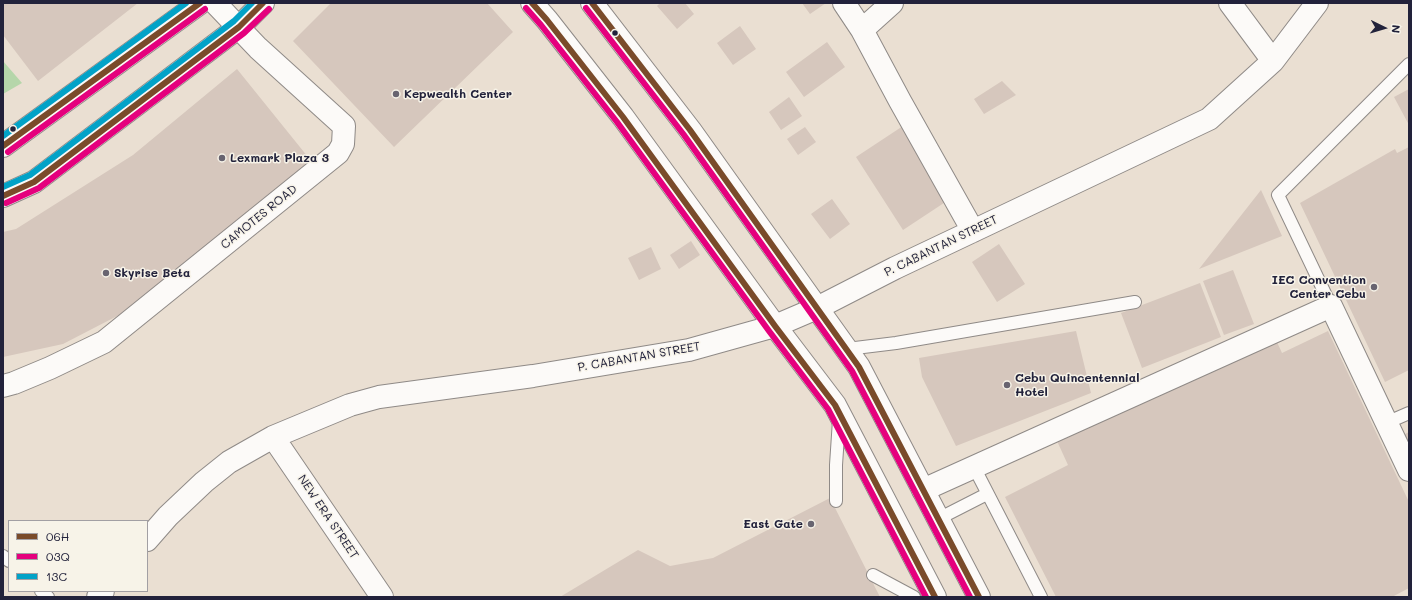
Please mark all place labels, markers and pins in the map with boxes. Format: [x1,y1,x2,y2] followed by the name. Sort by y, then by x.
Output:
[610,28,620,38] unlabelled marker
[404,87,512,101] place label: Kepwealth Center
[391,89,401,99] marker: Kepwealth Center
[8,124,18,134] unlabelled marker
[230,151,329,165] place label: Lexmark Plaza 3
[217,153,227,163] marker: Lexmark Plaza 3
[114,266,190,280] place label: Skyrise Beta
[101,268,111,278] marker: Skyrise Beta
[1272,273,1366,301] place label: IEC Convention Center Cebu
[1369,282,1379,292] marker: IEC Convention Center Cebu
[1015,371,1139,399] place label: Cebu Quincentennial Hotel
[1002,380,1012,390] marker: Cebu Quincentennial Hotel
[743,517,803,531] place label: East Gate
[806,519,816,529] marker: East Gate

